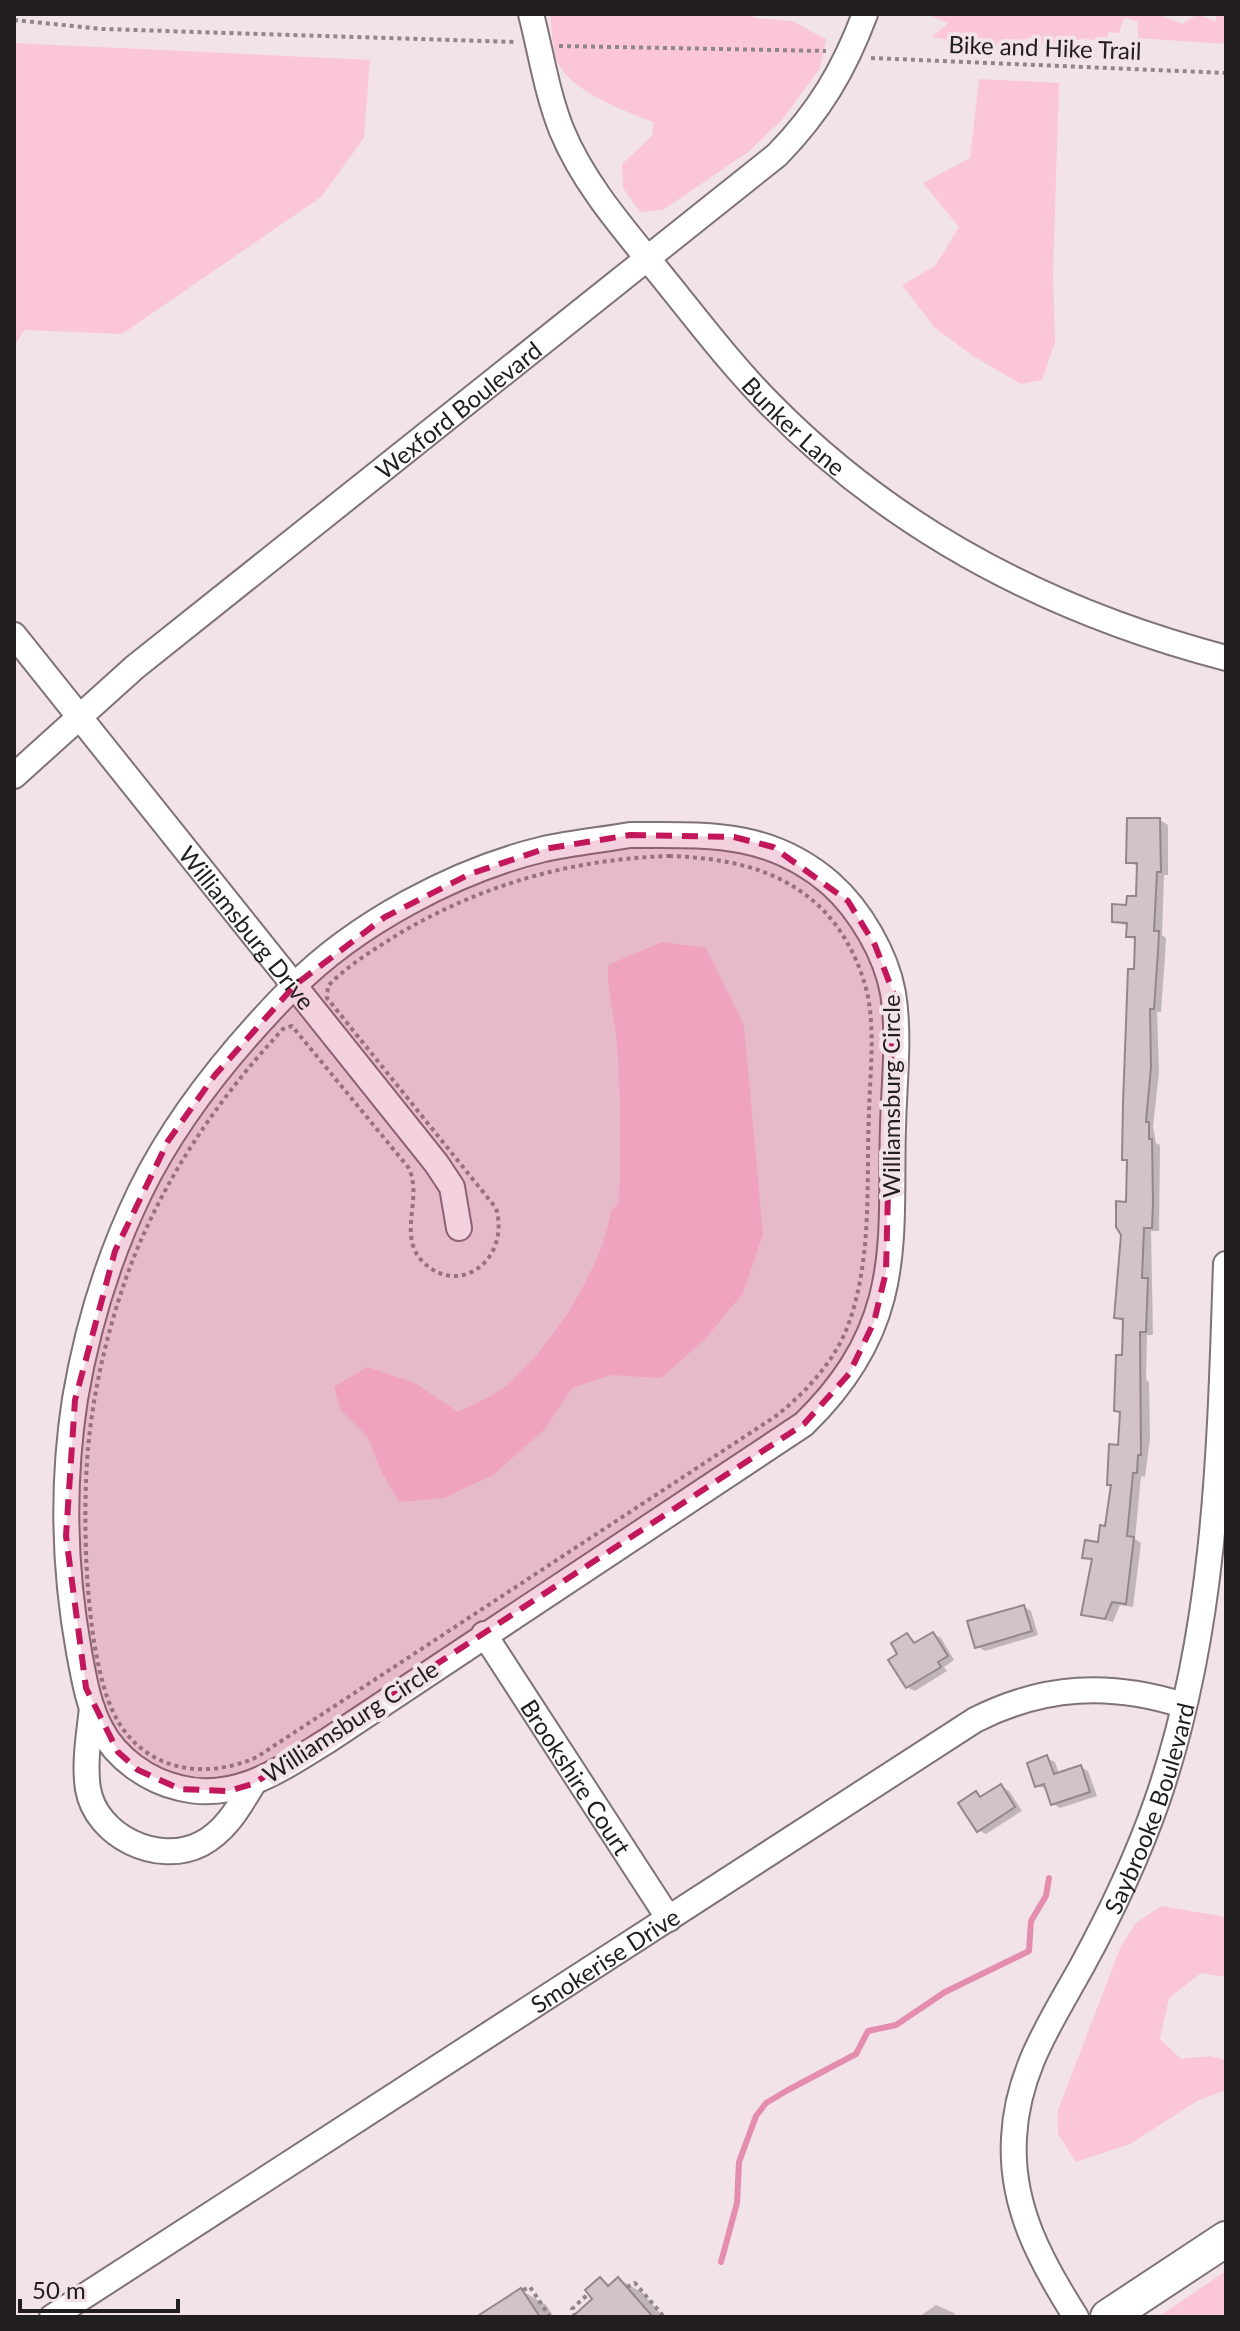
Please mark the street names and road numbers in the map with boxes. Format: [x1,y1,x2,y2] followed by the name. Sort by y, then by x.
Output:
[948,29,1142,65] street label: Bike and Hike Trail
[369,335,547,484] street label: Wexford Boulevard
[737,370,852,481] street label: Bunker Lane
[173,840,322,1015] street label: Williamsburg Drive
[876,994,905,1198] street label: Williamsburg Circle
[257,1653,443,1789] street label: Williamsburg Circle
[515,1693,638,1860] street label: Brookshire Court
[1097,1700,1199,1918] street label: Saybrooke Boulevard
[525,1901,684,2018] street label: Smokerise Drive

